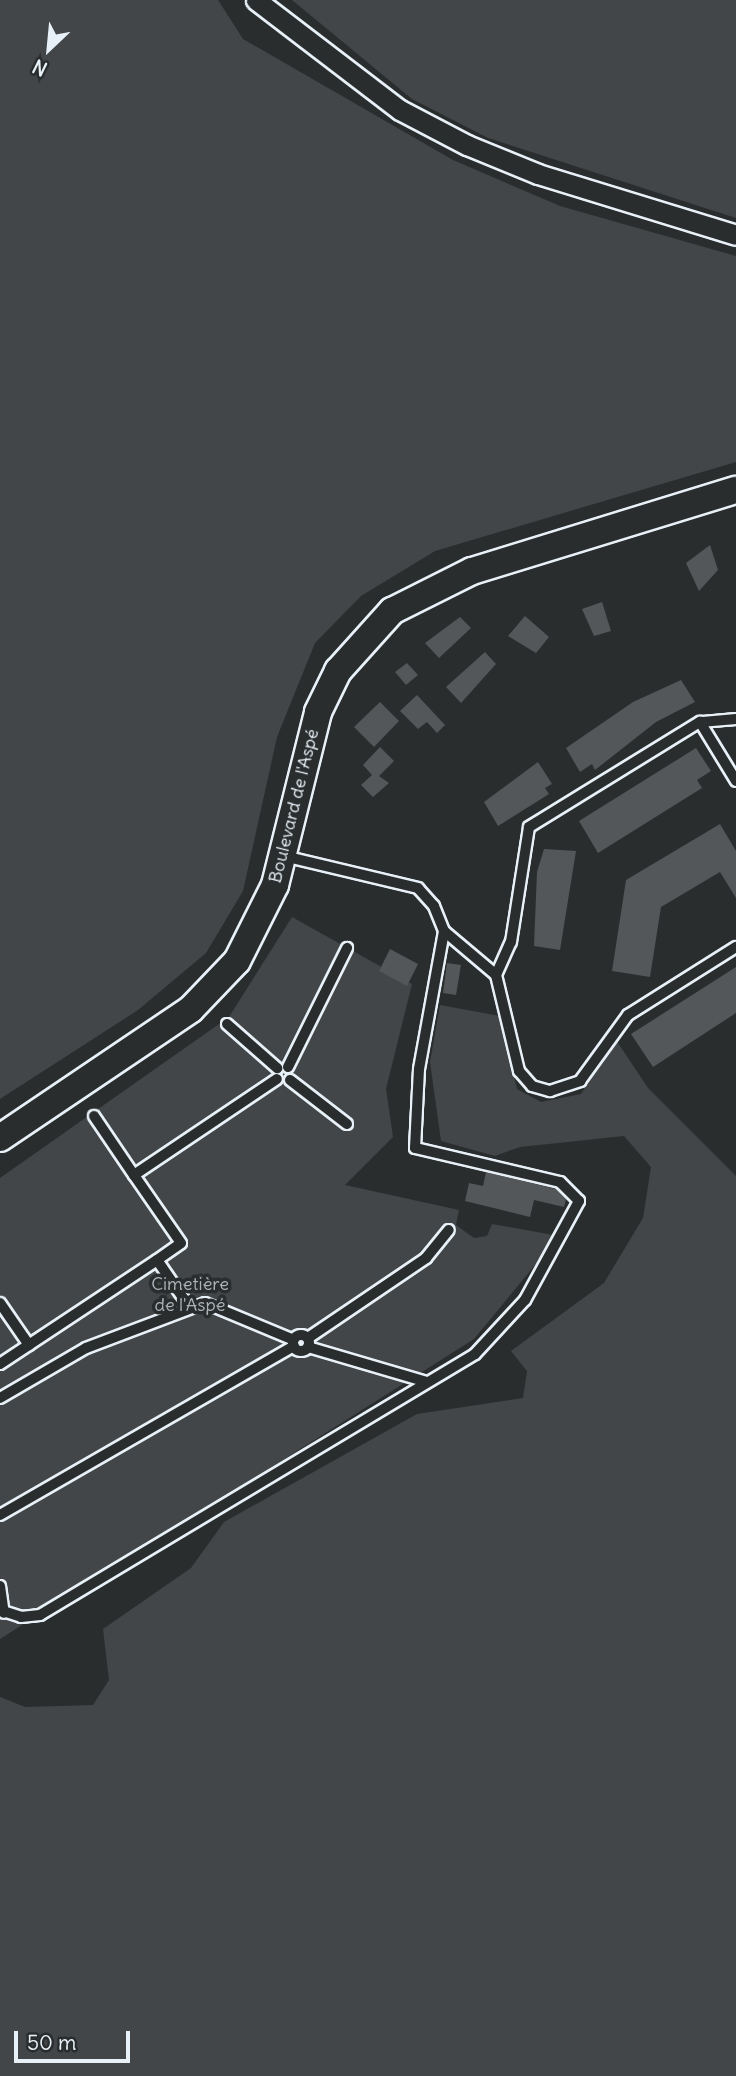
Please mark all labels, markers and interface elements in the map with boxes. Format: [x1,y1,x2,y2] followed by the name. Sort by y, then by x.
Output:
[14,14,84,84] north arrow
[29,54,51,82] text: N
[264,727,324,885] street label: Boulevard de l'Aspé
[151,1274,229,1316] park label: Cimetière de l'Aspé
[18,2016,133,2060] scale bar
[27,2029,76,2056] text: 50 m

